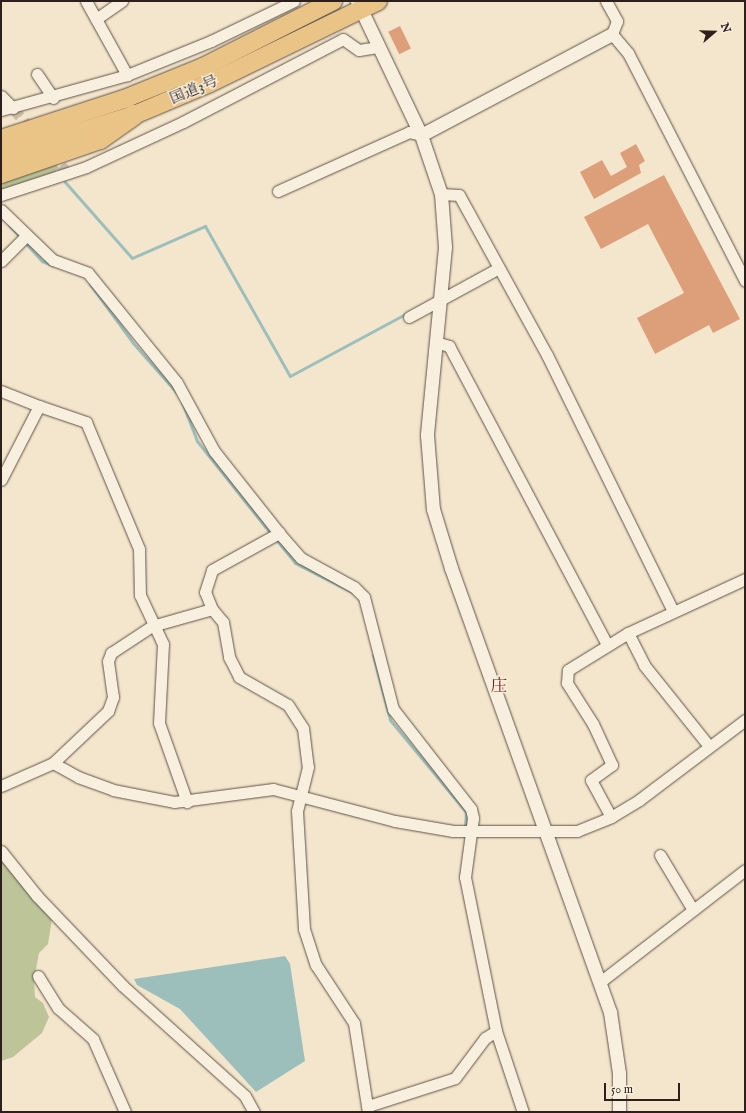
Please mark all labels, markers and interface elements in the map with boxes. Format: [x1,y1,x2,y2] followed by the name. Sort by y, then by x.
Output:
[694,12,734,52] north arrow
[717,21,733,35] text: N
[167,72,221,108] street label: 国道3号
[491,677,507,697] district label: 庄
[606,1075,682,1101] scale bar
[611,1082,633,1097] text: 50 m

